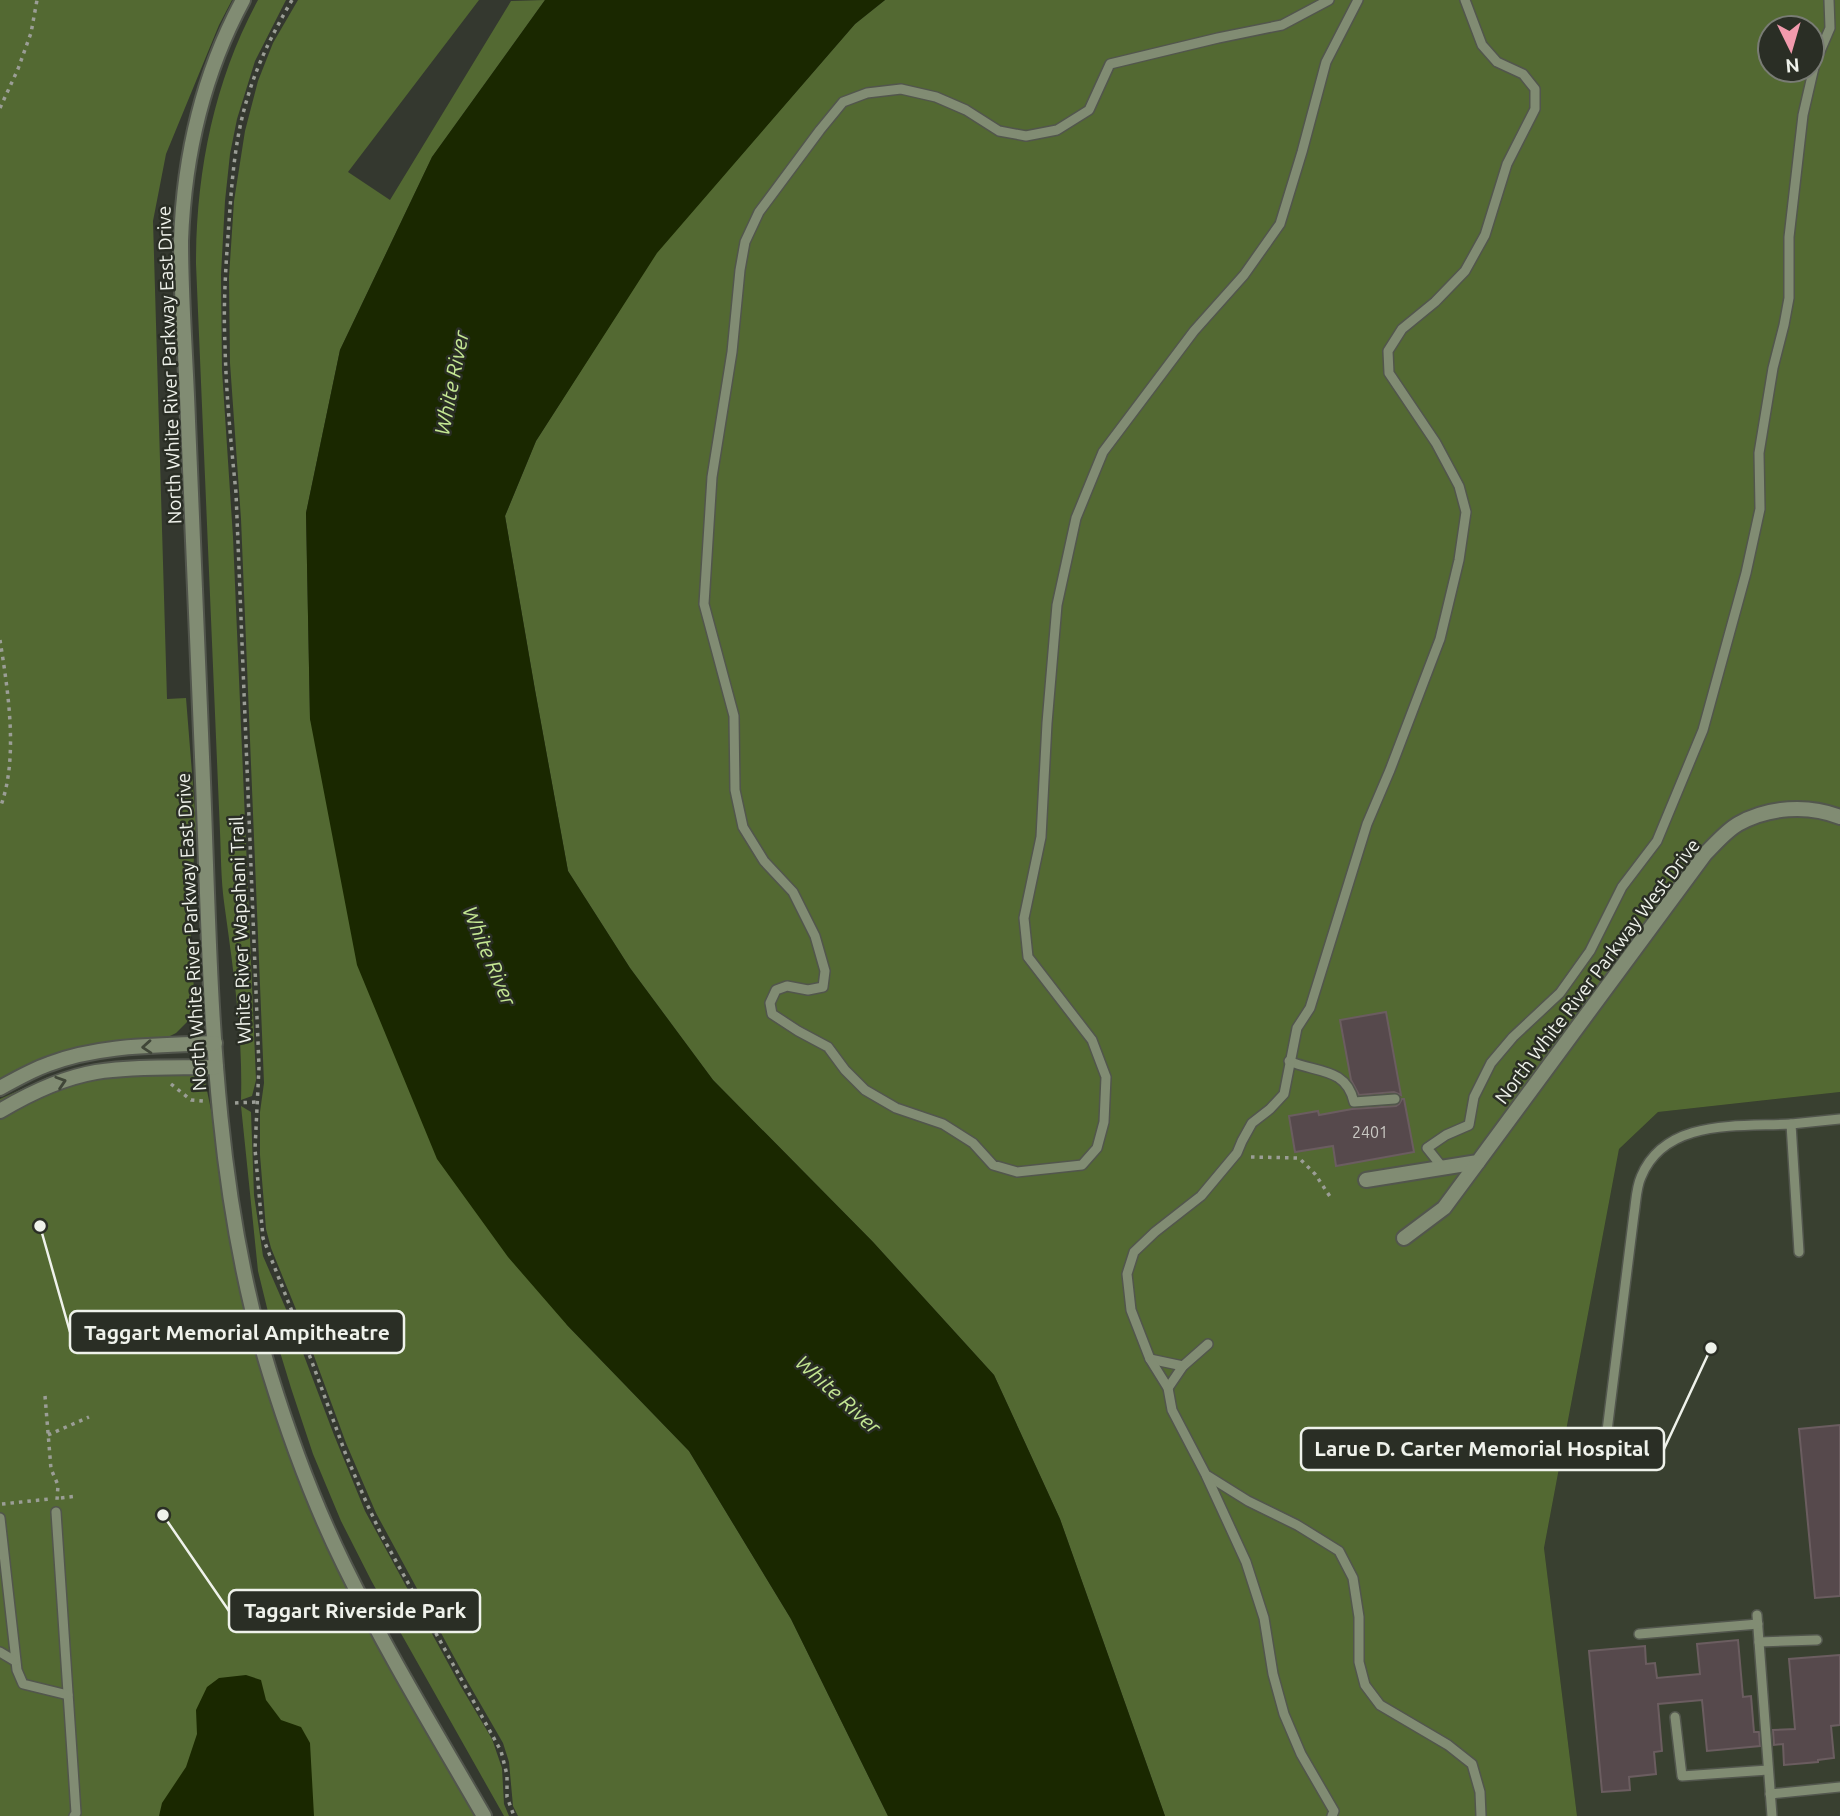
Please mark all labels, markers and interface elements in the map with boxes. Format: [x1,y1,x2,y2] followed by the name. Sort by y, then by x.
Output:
[1756,14,1826,84] north arrow
[1784,54,1801,78] text: N
[152,205,186,525] street label: North White River Parkway East Drive
[429,328,473,437] water label: White River
[172,772,210,1092] street label: North White River Parkway East Drive
[225,816,255,1044] street label: White River Wapahani Trail
[1490,834,1704,1108] street label: North White River Parkway West Drive
[458,902,522,1010] water label: White River
[141,1039,152,1054] one-way arrow
[55,1076,67,1090] one-way arrow
[1352,1123,1388,1141] house number: 2401
[70,1311,404,1353] callout: Taggart Memorial Ampitheatre
[84,1320,390,1344] text: Taggart Memorial Ampitheatre
[791,1350,887,1439] water label: White River
[1301,1428,1664,1470] callout: Larue D. Carter Memorial Hospital
[1314,1436,1650,1460] text: Larue D. Carter Memorial Hospital
[229,1590,480,1632] callout: Taggart Riverside Park
[244,1598,467,1622] text: Taggart Riverside Park

